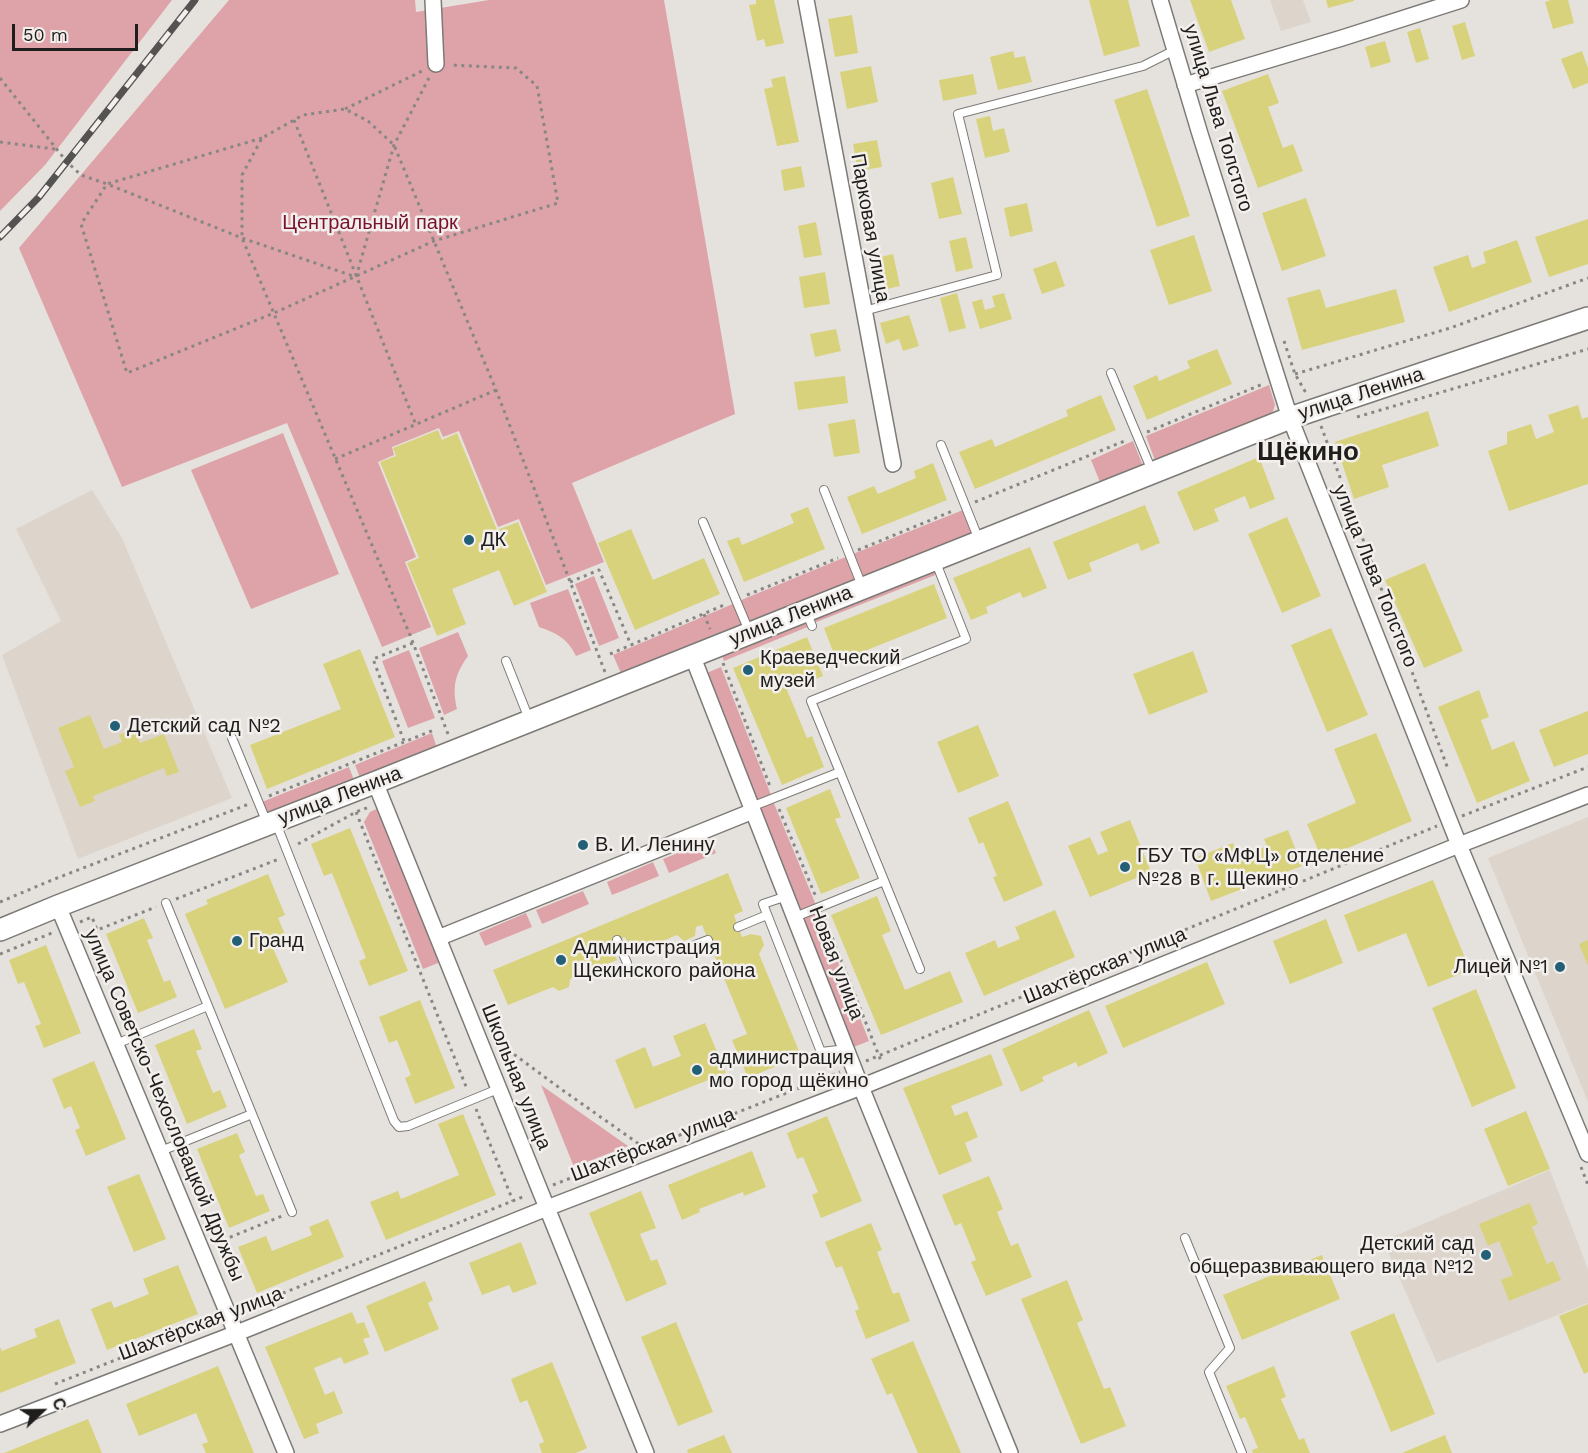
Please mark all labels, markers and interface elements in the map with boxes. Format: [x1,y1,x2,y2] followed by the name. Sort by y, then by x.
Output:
[15,12,141,50] scale bar
[1178,21,1258,215] street label: улица Льва Толстого
[23,24,68,45] text: 50 m
[845,152,895,304] street label: Парковая улица
[282,211,458,235] park label: Центральный парк
[1295,362,1427,426] street label: улица Ленина
[1257,436,1359,468] district label: Щёкино
[1327,481,1423,671] street label: улица Льва Толстого
[481,528,506,552] place label: ДК
[462,533,476,547] marker: ДК
[726,580,856,652] street label: улица Ленина
[760,646,900,693] place label: Краеведческий музей
[741,663,755,677] marker: Краеведческий музей
[127,714,281,738] place label: Детский сад №2
[108,719,122,733] marker: Детский сад №2
[275,761,405,831] street label: улица Ленина
[595,833,715,857] place label: В. И. Ленину
[576,838,590,852] marker: В. И. Ленину
[1137,844,1384,891] place label: ГБУ ТО «МФЦ» отделение №28 в г. Щекино
[1118,860,1132,874] marker: ГБУ ТО «МФЦ» отделение №28 в г. Щекино
[803,903,869,1023] street label: Новая улица
[1020,922,1190,1010] street label: Шахтёрская улица
[79,925,249,1285] street label: улица Советско-Чехословацкой Дружбы
[249,929,304,953] place label: Гранд
[230,934,244,948] marker: Гранд
[573,936,755,983] place label: Администрация Щекинского района
[554,953,568,967] marker: Администрация Щекинского района
[1454,955,1548,979] place label: Лицей №1
[1553,960,1567,974] marker: Лицей №1
[476,1001,556,1153] street label: Школьная улица
[709,1046,869,1093] place label: администрация мо город щёкино
[690,1063,704,1077] marker: администрация мо город щёкино
[568,1103,738,1187] street label: Шахтёрская улица
[1190,1232,1474,1279] place label: Детский сад общеразвивающего вида №12
[1479,1248,1493,1262] marker: Детский сад общеразвивающего вида №12
[116,1282,286,1366] street label: Шахтёрская улица
[12,1381,72,1441] north arrow
[48,1395,70,1413] text: С

